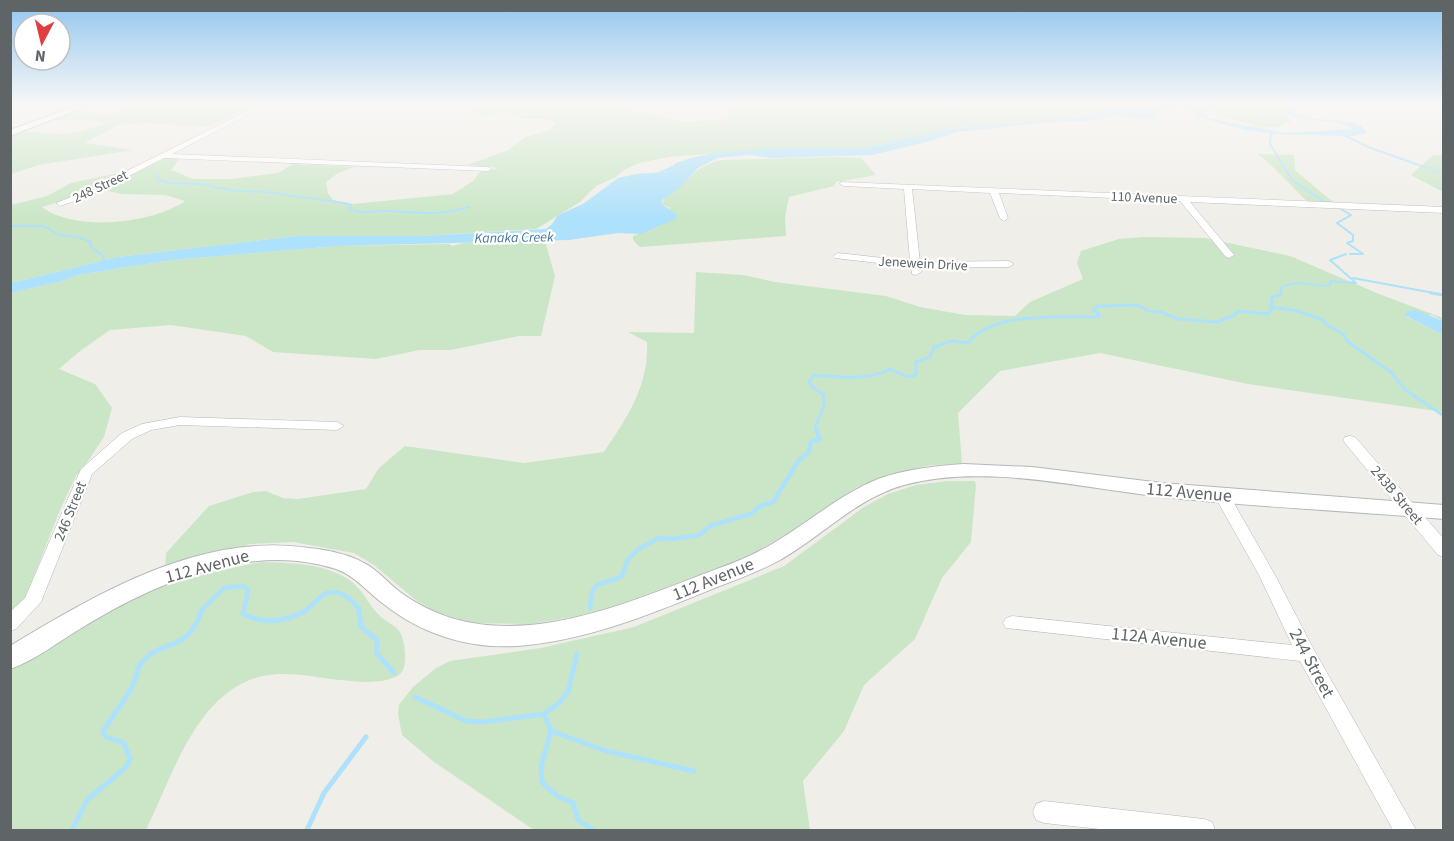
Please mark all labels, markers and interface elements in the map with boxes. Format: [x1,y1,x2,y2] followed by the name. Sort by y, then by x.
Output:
[12,12,72,72] north arrow
[34,44,47,67] text: N
[70,165,132,208] street label: 248 Street
[1110,187,1178,209] street label: 110 Avenue
[474,227,554,249] water label: Kanaka Creek
[878,252,968,276] street label: Jenewein Drive
[1366,461,1428,530] street label: 243B Street
[1145,476,1233,509] street label: 112 Avenue
[49,478,92,544] street label: 246 Street
[162,543,252,590] street label: 112 Avenue
[669,552,758,607] street label: 112 Avenue
[1110,621,1208,656] street label: 112A Avenue
[1283,624,1340,702] street label: 244 Street

